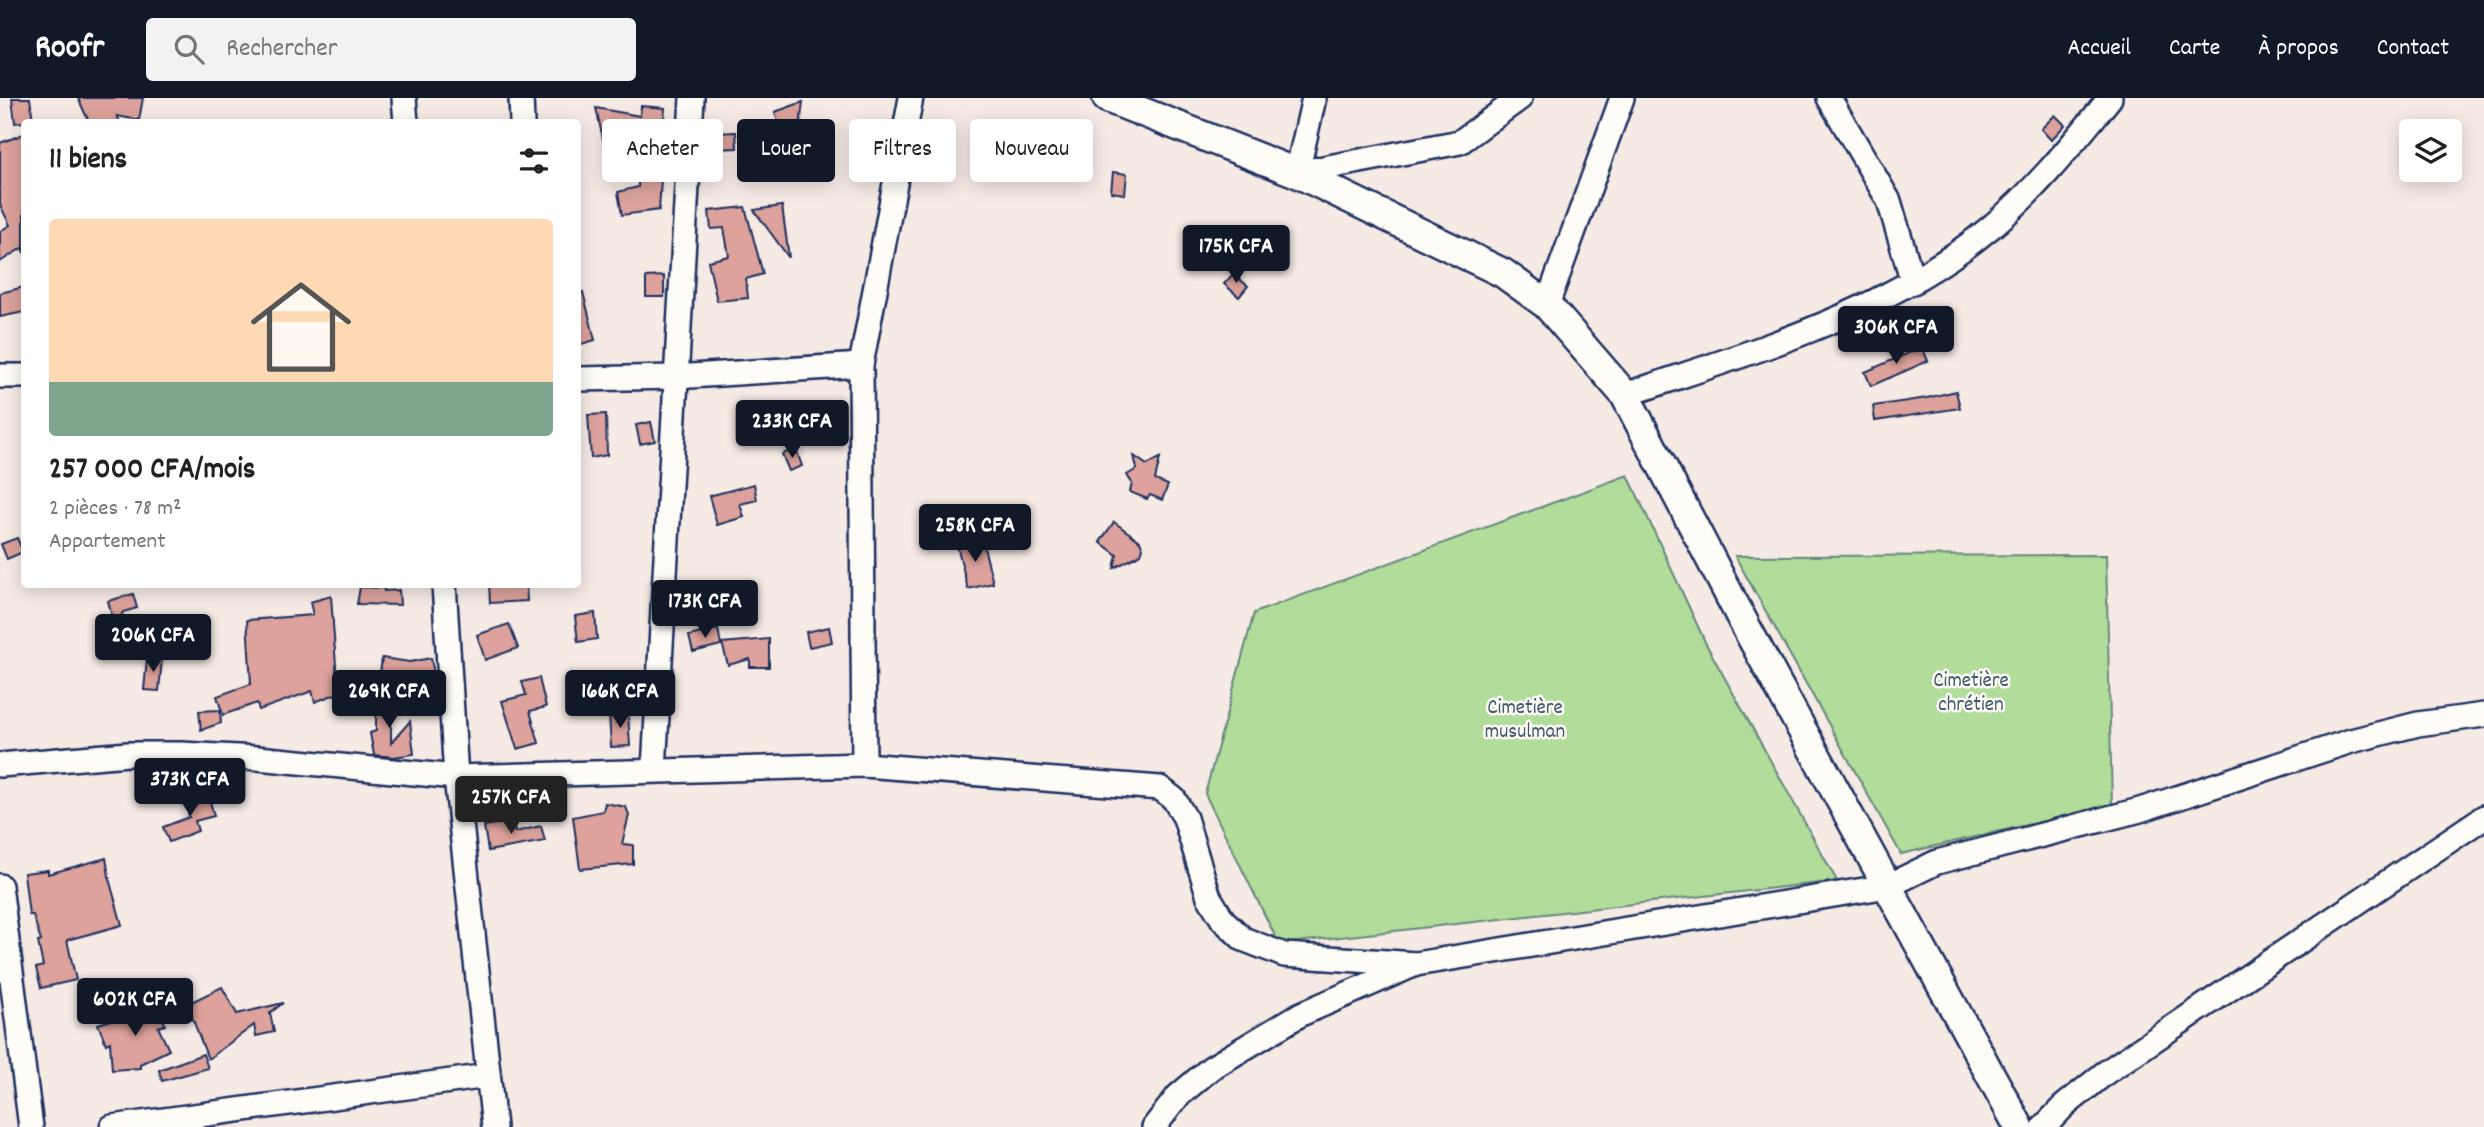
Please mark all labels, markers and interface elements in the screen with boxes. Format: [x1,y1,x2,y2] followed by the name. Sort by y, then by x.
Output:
[146,18,636,81] search box
[35,26,104,73] text: Roofr
[170,30,208,68] icon: search
[226,31,337,68] text: Rechercher
[2067,32,2131,66] text: Accueil
[2169,32,2220,66] text: Carte
[2258,32,2339,66] text: À propos
[2377,32,2449,66] text: Contact
[602,119,723,182] chip: Acheter
[737,119,835,182] chip: Louer
[849,119,956,182] chip: Filtres
[970,119,1093,182] chip: Nouveau
[2399,119,2462,182] map controls
[2399,119,2462,182] button: layers
[49,140,127,183] text: 11 biens
[515,142,553,180] icon: filters
[1164,226,1308,285] pin: 175K CFA
[1199,231,1273,264] text: 175K CFA
[238,264,364,390] icon: home
[1824,306,1968,366] pin: 306K CFA
[1854,312,1938,345] text: 306K CFA
[720,400,864,460] pin: 233K CFA
[752,406,832,439] text: 233K CFA
[49,450,256,493] text: 257 000 CFA/mois
[49,493,181,526] text: 2 pièces · 78 m²
[903,504,1047,564] pin: 258K CFA
[935,510,1015,543] text: 258K CFA
[49,526,166,559] text: Appartement
[633,580,777,640] pin: 173K CFA
[668,586,742,619] text: 173K CFA
[81,614,225,674] pin: 206K CFA
[111,620,195,653] text: 206K CFA
[1933,667,2009,721] park label: Cimetière chrétien
[317,670,461,730] pin: 269K CFA
[548,670,692,730] pin: 166K CFA
[348,676,430,709] text: 269K CFA
[581,676,659,709] text: 166K CFA
[1485,694,1565,748] park label: Cimetière musulman
[118,758,262,818] pin: 373K CFA
[150,764,230,797] text: 373K CFA
[439,776,583,836] pin: 257K CFA
[471,782,551,815] text: 257K CFA
[63,978,207,1038] pin: 602K CFA
[93,984,177,1017] text: 602K CFA

